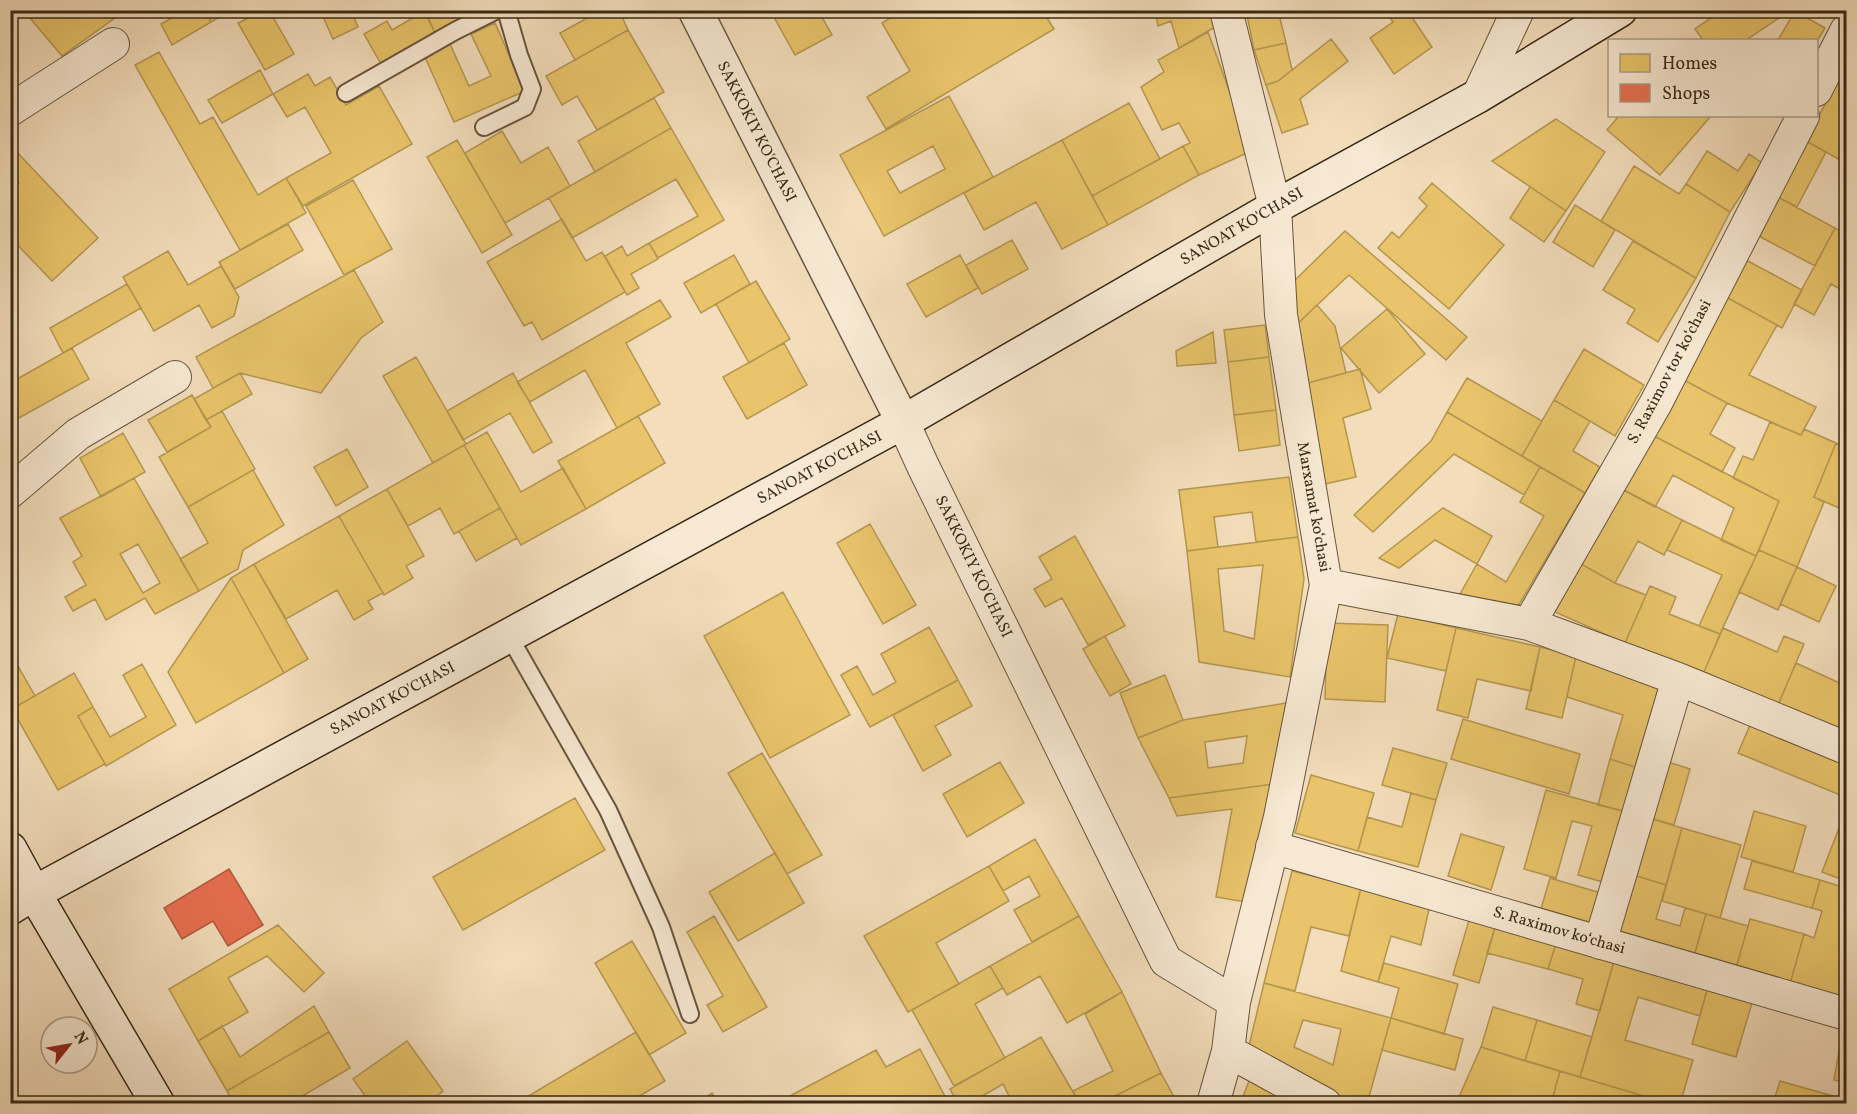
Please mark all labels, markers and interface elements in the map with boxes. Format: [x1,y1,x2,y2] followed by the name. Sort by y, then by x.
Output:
[1608,39,1818,117] legend
[1662,52,1717,77] text: Homes
[711,58,801,206] street label: SAKKOKIY KO'CHASI
[1662,82,1710,107] text: Shops
[1176,183,1308,271] street label: SANOAT KO'CHASI
[1623,296,1717,448] street label: S. Raximov tor koʻchasi
[754,426,886,510] street label: SANOAT KO'CHASI
[1291,440,1335,574] street label: Marxamat koʻchasi
[929,492,1017,642] street label: SAKKOKIY KO'CHASI
[327,657,459,741] street label: SANOAT KO'CHASI
[1490,902,1628,960] street label: S. Raximov koʻchasi
[39,1015,99,1075] north arrow
[68,1028,93,1049] text: N

